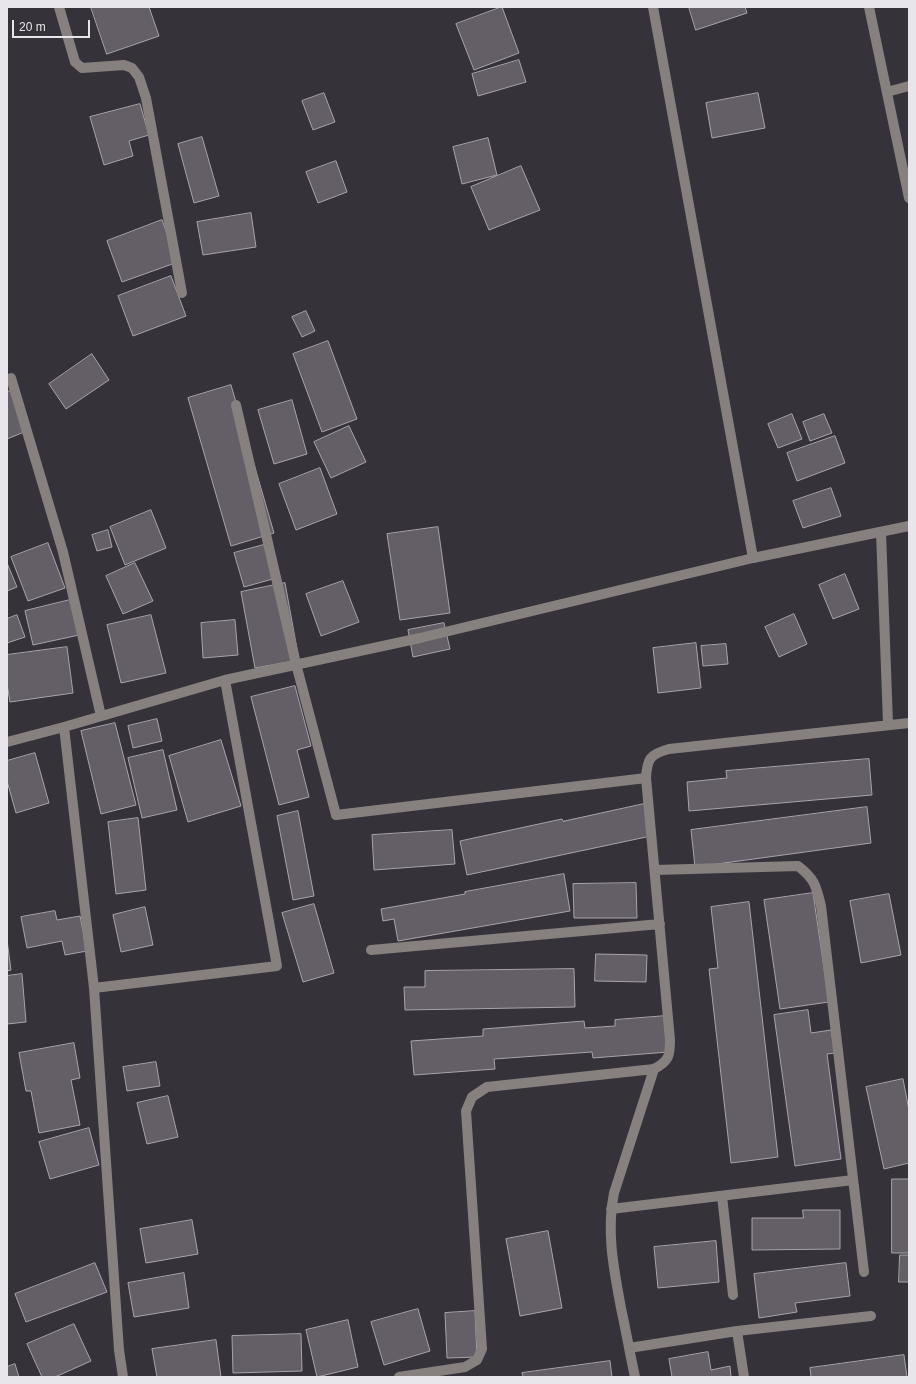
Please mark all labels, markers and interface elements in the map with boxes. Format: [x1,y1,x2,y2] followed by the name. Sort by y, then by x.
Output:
[14,12,92,38] scale bar
[19,20,46,34] text: 20 m

